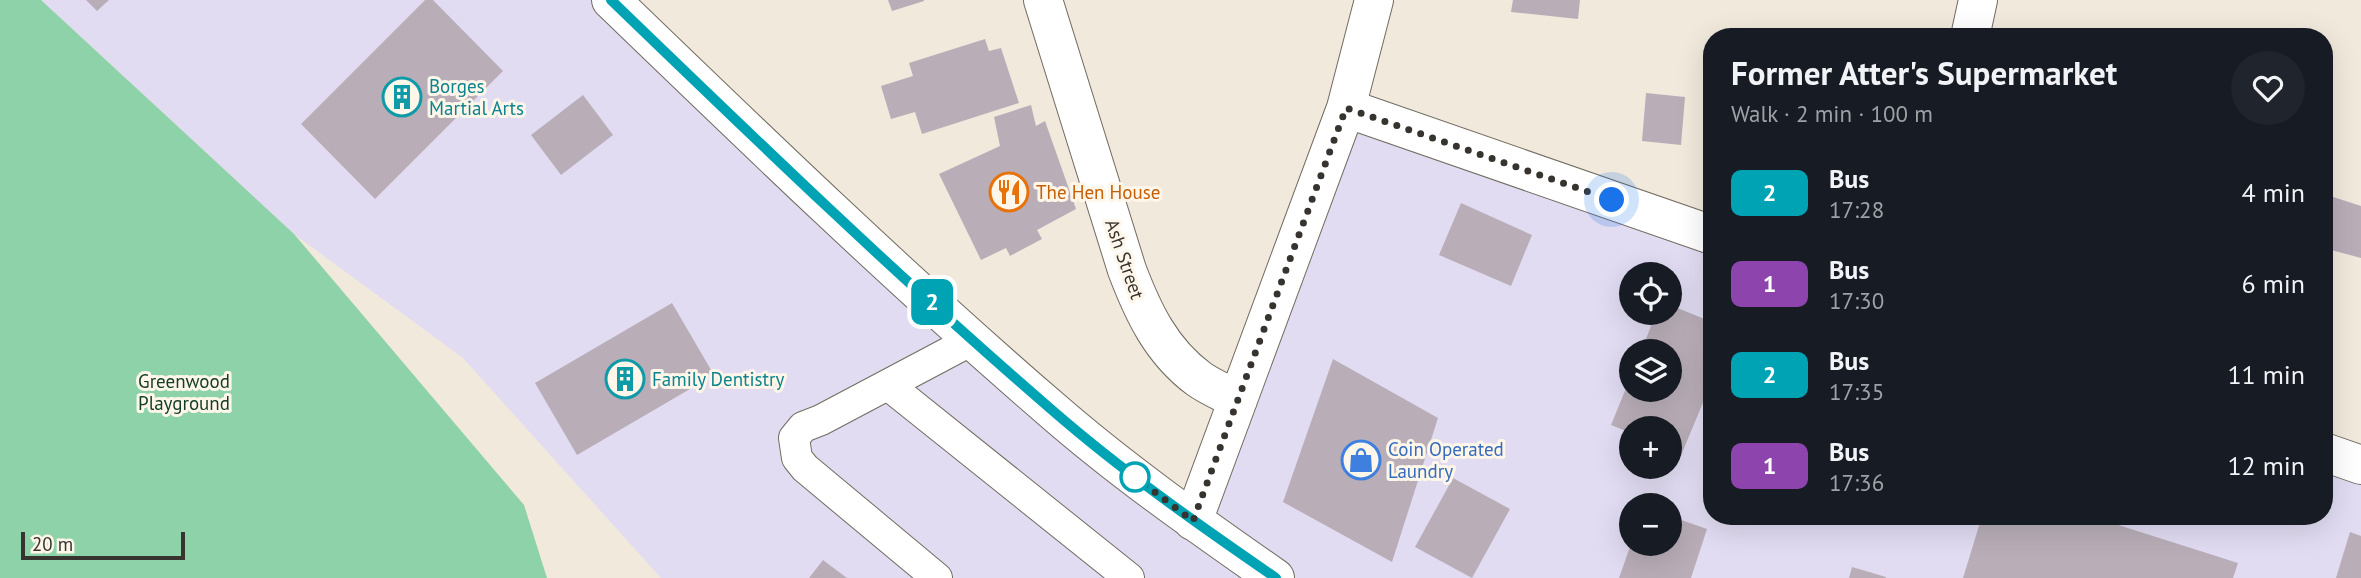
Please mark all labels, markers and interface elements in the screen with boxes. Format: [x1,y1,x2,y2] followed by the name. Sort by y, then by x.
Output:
[1731,51,2117,94] text: Former Atter's Supermarket
[2231,51,2305,125] button: heart
[429,74,524,120] place label: Borges Martial Arts
[381,76,423,118] building icon: Borges Martial Arts
[1731,99,1933,128] text: Walk · 2 min · 100 m
[1829,162,1869,195] text: Bus
[988,171,1030,213] restaurant icon: The Hen House
[2242,176,2305,209] text: 4 min
[1763,177,1776,208] text: 2
[1036,180,1160,204] place label: The Hen House
[1594,182,1629,217] your location
[1829,195,1884,224] text: 17:28
[1100,216,1150,303] street label: Ash Street
[1829,253,1869,286] text: Bus
[1619,262,1682,556] map controls
[1619,262,1682,325] button: locate
[2242,267,2305,300] text: 6 min
[1763,268,1776,299] text: 1
[909,279,955,325] line badge: 2
[925,286,939,317] text: 2
[1829,286,1884,315] text: 17:30
[1619,339,1682,402] button: layers
[1829,344,1869,377] text: Bus
[604,358,646,400] building icon: Family Dentistry
[2227,358,2305,391] text: 11 min
[1763,359,1776,390] text: 2
[652,367,784,391] place label: Family Dentistry
[138,369,230,415] park label: Greenwood Playground
[1829,377,1884,406] text: 17:35
[1619,416,1682,479] button: +
[1829,435,1869,468] text: Bus
[1388,437,1504,483] place label: Coin Operated Laundry
[1340,439,1382,481] shop icon: Coin Operated Laundry
[2227,449,2305,482] text: 12 min
[1763,450,1776,481] text: 1
[1120,462,1150,492] unlabelled marker
[1829,468,1884,497] text: 17:36
[1619,493,1682,556] button: −
[21,529,186,561] scale bar
[32,532,73,556] text: 20 m

